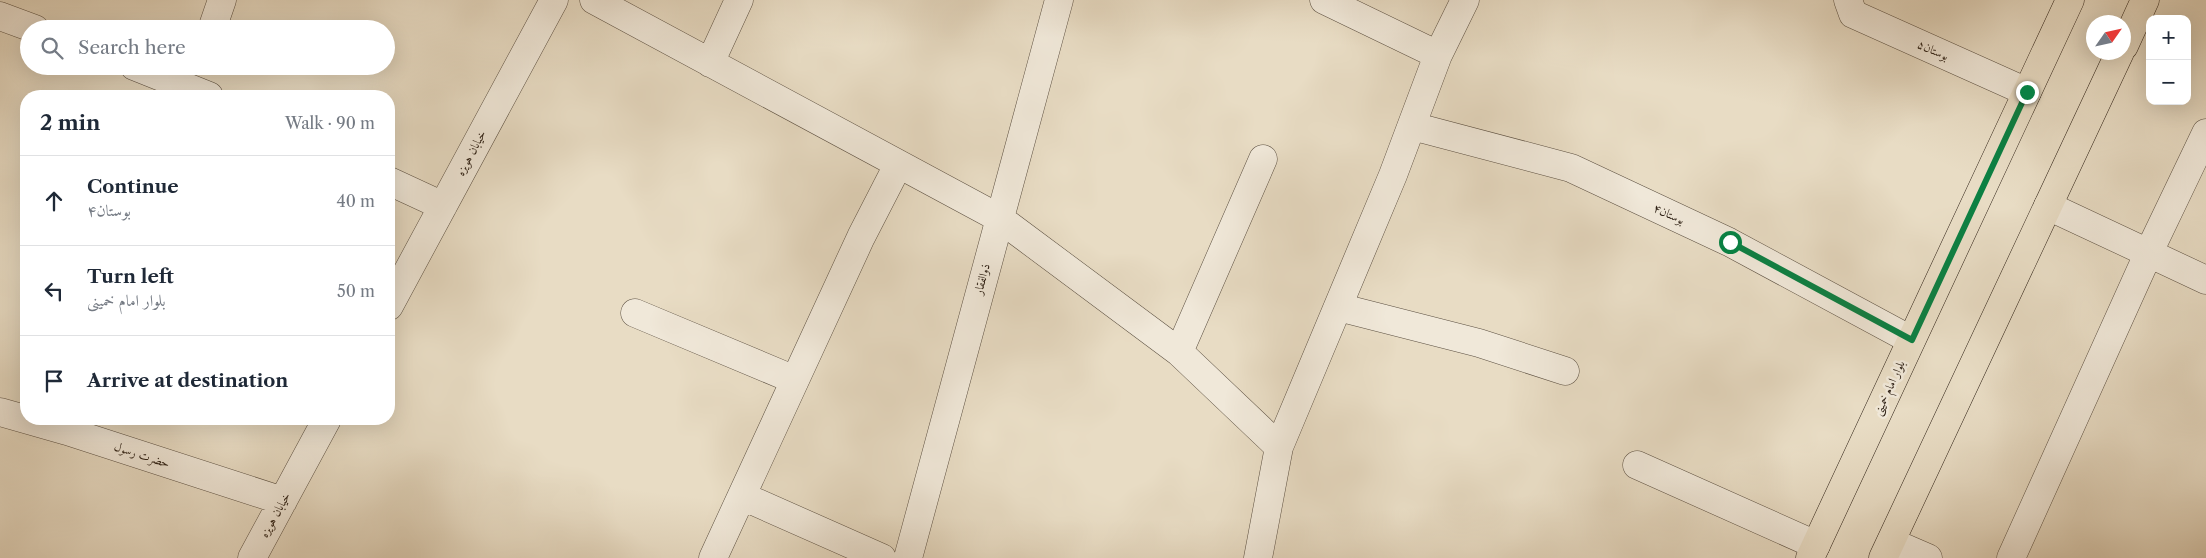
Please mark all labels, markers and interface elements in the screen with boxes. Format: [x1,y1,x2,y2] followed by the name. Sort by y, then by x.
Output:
[2086,15,2131,60] north arrow
[2146,15,2191,105] map controls
[2146,15,2191,60] button: +
[20,20,395,75] search box
[38,34,66,62] icon: search
[78,36,186,59] text: Search here
[1915,36,1951,64] street label: بوستان۵
[2146,60,2191,105] button: −
[2016,81,2039,104] route end
[40,110,100,135] text: 2 min
[285,113,375,133] text: Walk · 90 m
[452,127,490,179] street label: خیابان هویزه
[87,175,179,198] text: Continue
[40,187,68,215] icon: ahead
[336,191,375,211] text: 40 m
[87,200,131,220] text: بوستان۴
[1651,200,1687,228] street label: بوستان۴
[1719,231,1742,254] route start
[970,262,994,297] street label: ذوالفقار
[87,265,174,288] text: Turn left
[40,277,68,305] icon: left
[337,281,375,301] text: 50 m
[87,290,165,310] text: بلوار امام خمینی
[1869,358,1911,419] street label: بلوار امام خمینی
[40,367,68,395] icon: arrive
[87,369,288,392] text: Arrive at destination
[112,438,172,472] street label: حضرت رسول
[256,489,294,540] street label: خیابان هویزه

